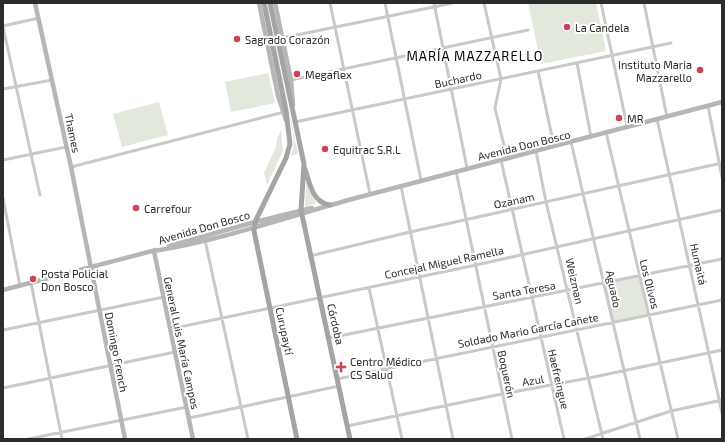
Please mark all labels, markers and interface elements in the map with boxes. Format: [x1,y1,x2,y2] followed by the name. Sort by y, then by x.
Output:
[575,21,629,34] place label: La Candela
[562,22,572,32] marker: La Candela
[245,33,330,46] place label: Sagrado Corazón
[232,34,242,44] marker: Sagrado Corazón
[406,47,544,64] district label: MARÍA MAZZARELLO
[618,58,692,84] place label: Instituto Maria Mazzarello
[695,65,705,75] marker: Instituto Maria Mazzarello
[305,68,352,81] place label: Megaflex
[433,68,483,90] street label: Buchardo
[292,69,302,79] marker: Megaflex
[62,112,84,154] street label: Thames
[627,112,644,125] place label: MR
[614,113,624,123] marker: MR
[476,127,572,163] street label: Avenida Don Bosco
[333,143,401,156] place label: Equitrac S.R.L
[320,144,330,154] marker: Equitrac S.R.L
[493,189,535,211] street label: Ozanam
[144,202,193,215] place label: Carrefour
[131,203,141,213] marker: Carrefour
[157,208,251,246] street label: Avenida Don Bosco
[688,242,710,286] street label: Humaitá
[383,243,505,282] street label: Concejal Miguel Ramella
[563,257,587,305] street label: Weizman
[638,258,663,311] street label: Los Olivos
[41,267,109,293] place label: Posta Policial Don Bosco
[604,269,624,309] street label: Aguado
[28,274,38,284] marker: Posta Policial Don Bosco
[162,276,202,411] street label: General Luis María Campos
[491,278,557,302] street label: Santa Teresa
[325,302,347,346] street label: Córdoba
[274,306,297,357] street label: Curupaytí
[457,310,600,350] street label: Soldado Mario García Cañete
[103,311,131,393] street label: Domingo French
[546,348,572,410] street label: Haefreingue
[496,349,518,399] street label: Boquerón
[350,355,422,381] place label: Centro Médico CS Salud
[335,361,347,373] marker: Centro Médico CS Salud
[521,372,546,388] street label: Azul

